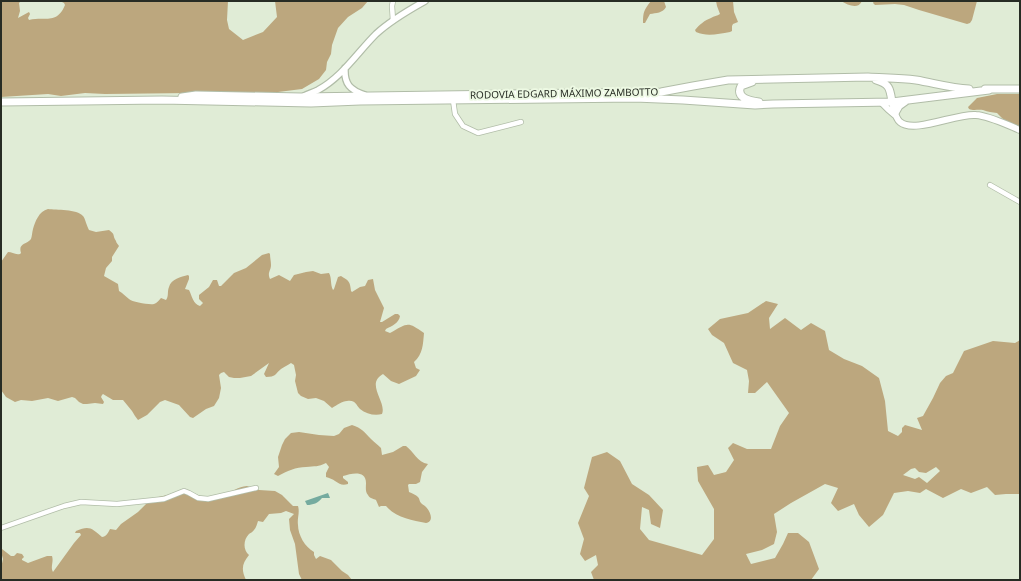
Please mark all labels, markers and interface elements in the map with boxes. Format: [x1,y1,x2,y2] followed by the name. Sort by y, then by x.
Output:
[470,84,658,102] street label: RODOVIA EDGARD MÁXIMO ZAMBOTTO

